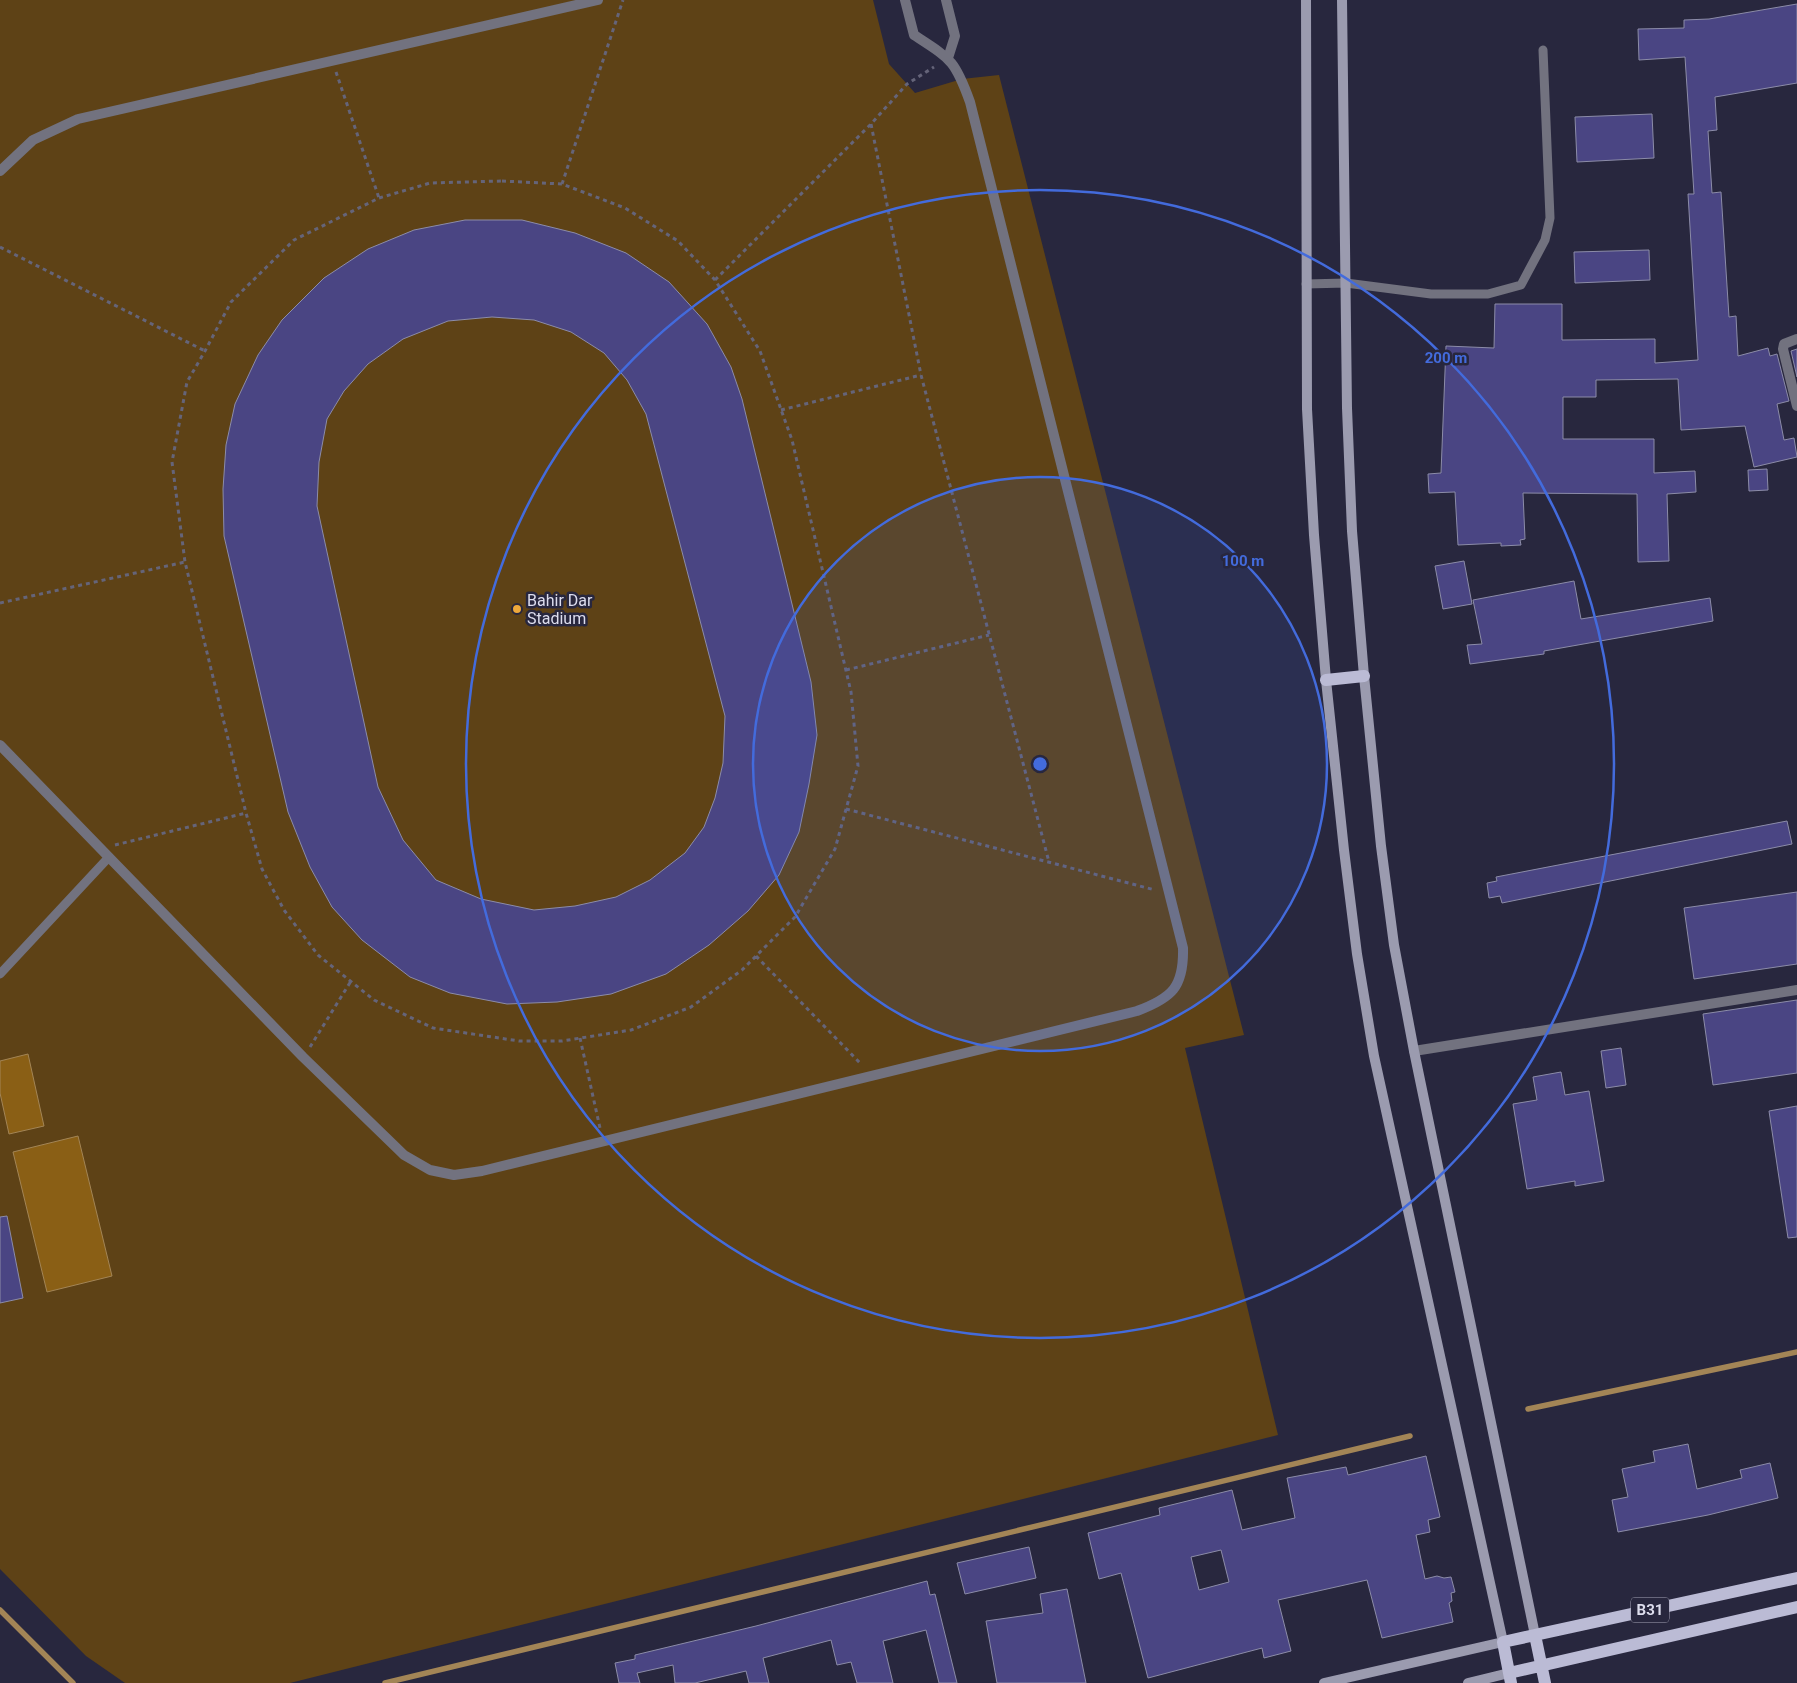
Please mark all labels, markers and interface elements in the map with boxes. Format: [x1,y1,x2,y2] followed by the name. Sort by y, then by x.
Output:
[1425,349,1467,367] text: 200 m
[1222,552,1264,570] text: 100 m
[527,591,593,628] place label: Bahir Dar Stadium
[511,603,523,615] marker: Bahir Dar Stadium
[1031,755,1049,773] centre of rings
[1631,1598,1669,1622] road number: B31

